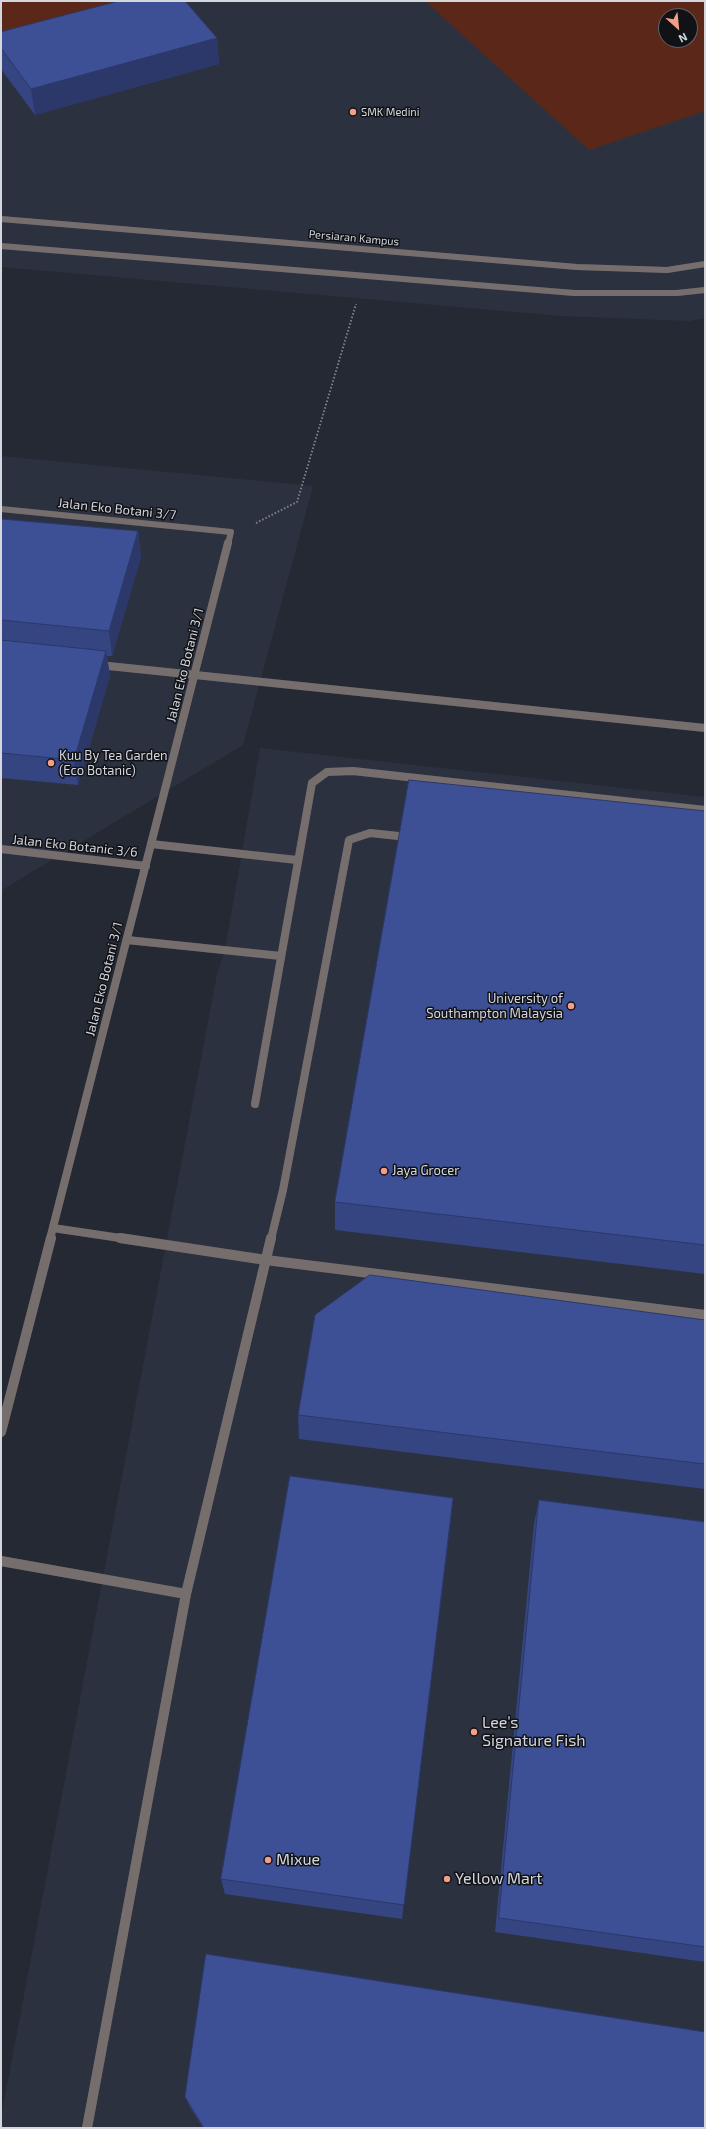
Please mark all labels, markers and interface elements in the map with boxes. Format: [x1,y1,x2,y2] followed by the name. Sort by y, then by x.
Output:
[658,8,698,48] north arrow
[677,31,690,46] text: N
[361,105,419,119] place label: SMK Medini
[348,107,358,117] marker: SMK Medini
[308,227,400,249] street label: Persiaran Kampus
[57,495,177,523] street label: Jalan Eko Botani 3/7
[163,606,207,724] street label: Jalan Eko Botani 3/1
[59,748,168,779] place label: Kuu By Tea Garden (Eco Botanic)
[46,758,56,768] marker: Kuu By Tea Garden (Eco Botanic)
[12,832,138,860] street label: Jalan Eko Botanic 3/6
[82,920,126,1038] street label: Jalan Eko Botani 3/1
[426,991,563,1022] place label: University of Southampton Malaysia
[566,1001,576,1011] marker: University of Southampton Malaysia
[392,1163,459,1179] place label: Jaya Grocer
[379,1166,389,1176] marker: Jaya Grocer
[482,1713,586,1751] place label: Lee’s Signature Fish
[469,1727,479,1737] marker: Lee’s Signature Fish
[276,1850,320,1870] place label: Mixue
[263,1855,273,1865] marker: Mixue
[455,1869,542,1889] place label: Yellow Mart
[442,1874,452,1884] marker: Yellow Mart

